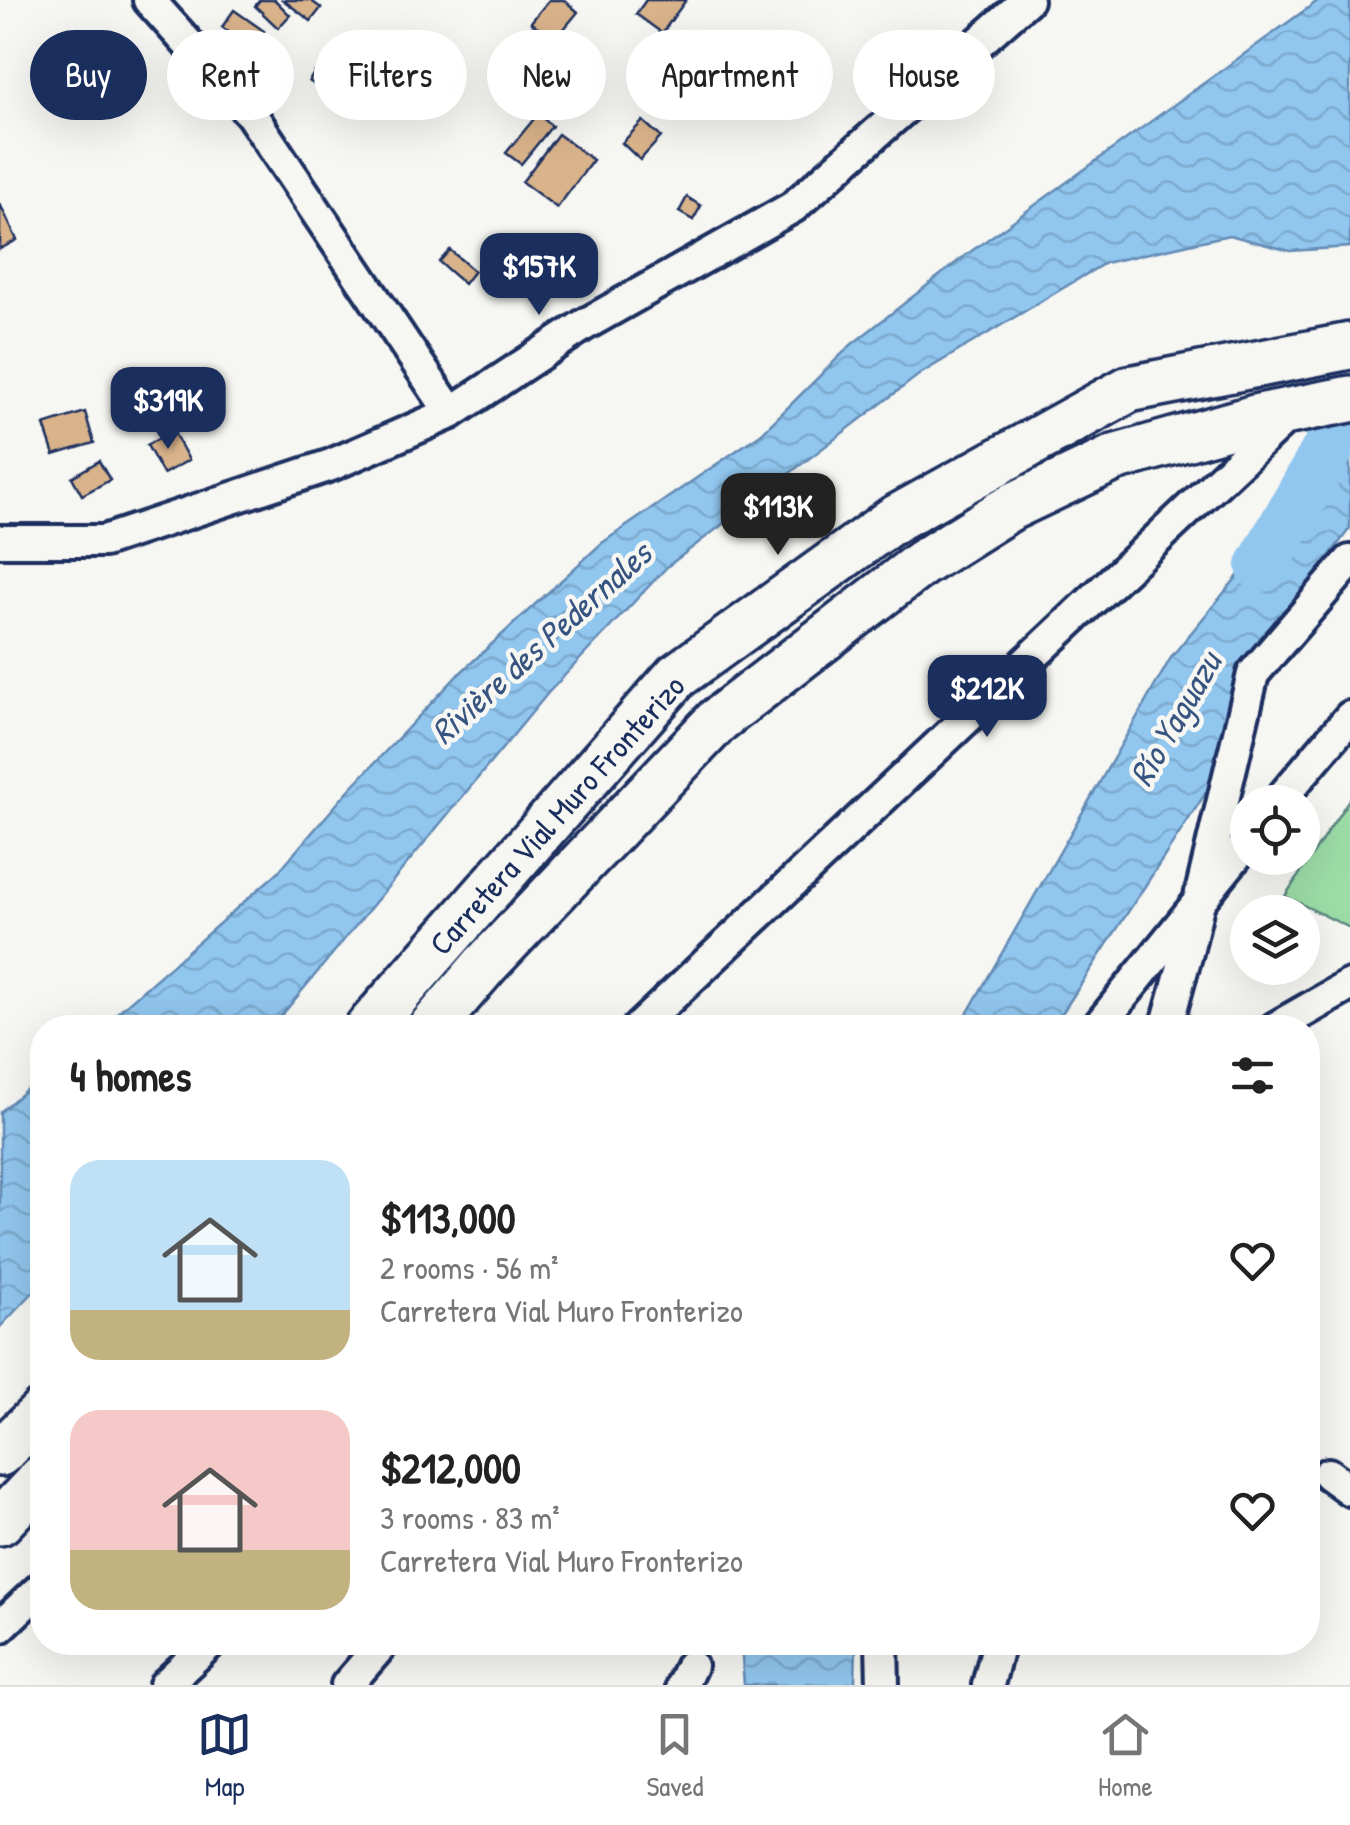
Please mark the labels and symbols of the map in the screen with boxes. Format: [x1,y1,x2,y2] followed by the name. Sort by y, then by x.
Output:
[469,233,609,318] pin: $157K
[98,367,238,452] pin: $319K
[708,473,848,558] pin: $113K
[420,528,664,754] water label: Rivière des Pedernales
[1117,641,1233,794] water label: Río Yaguazu
[917,655,1057,740] pin: $212K
[419,665,694,964] street label: Carretera Vial Muro Fronterizo

